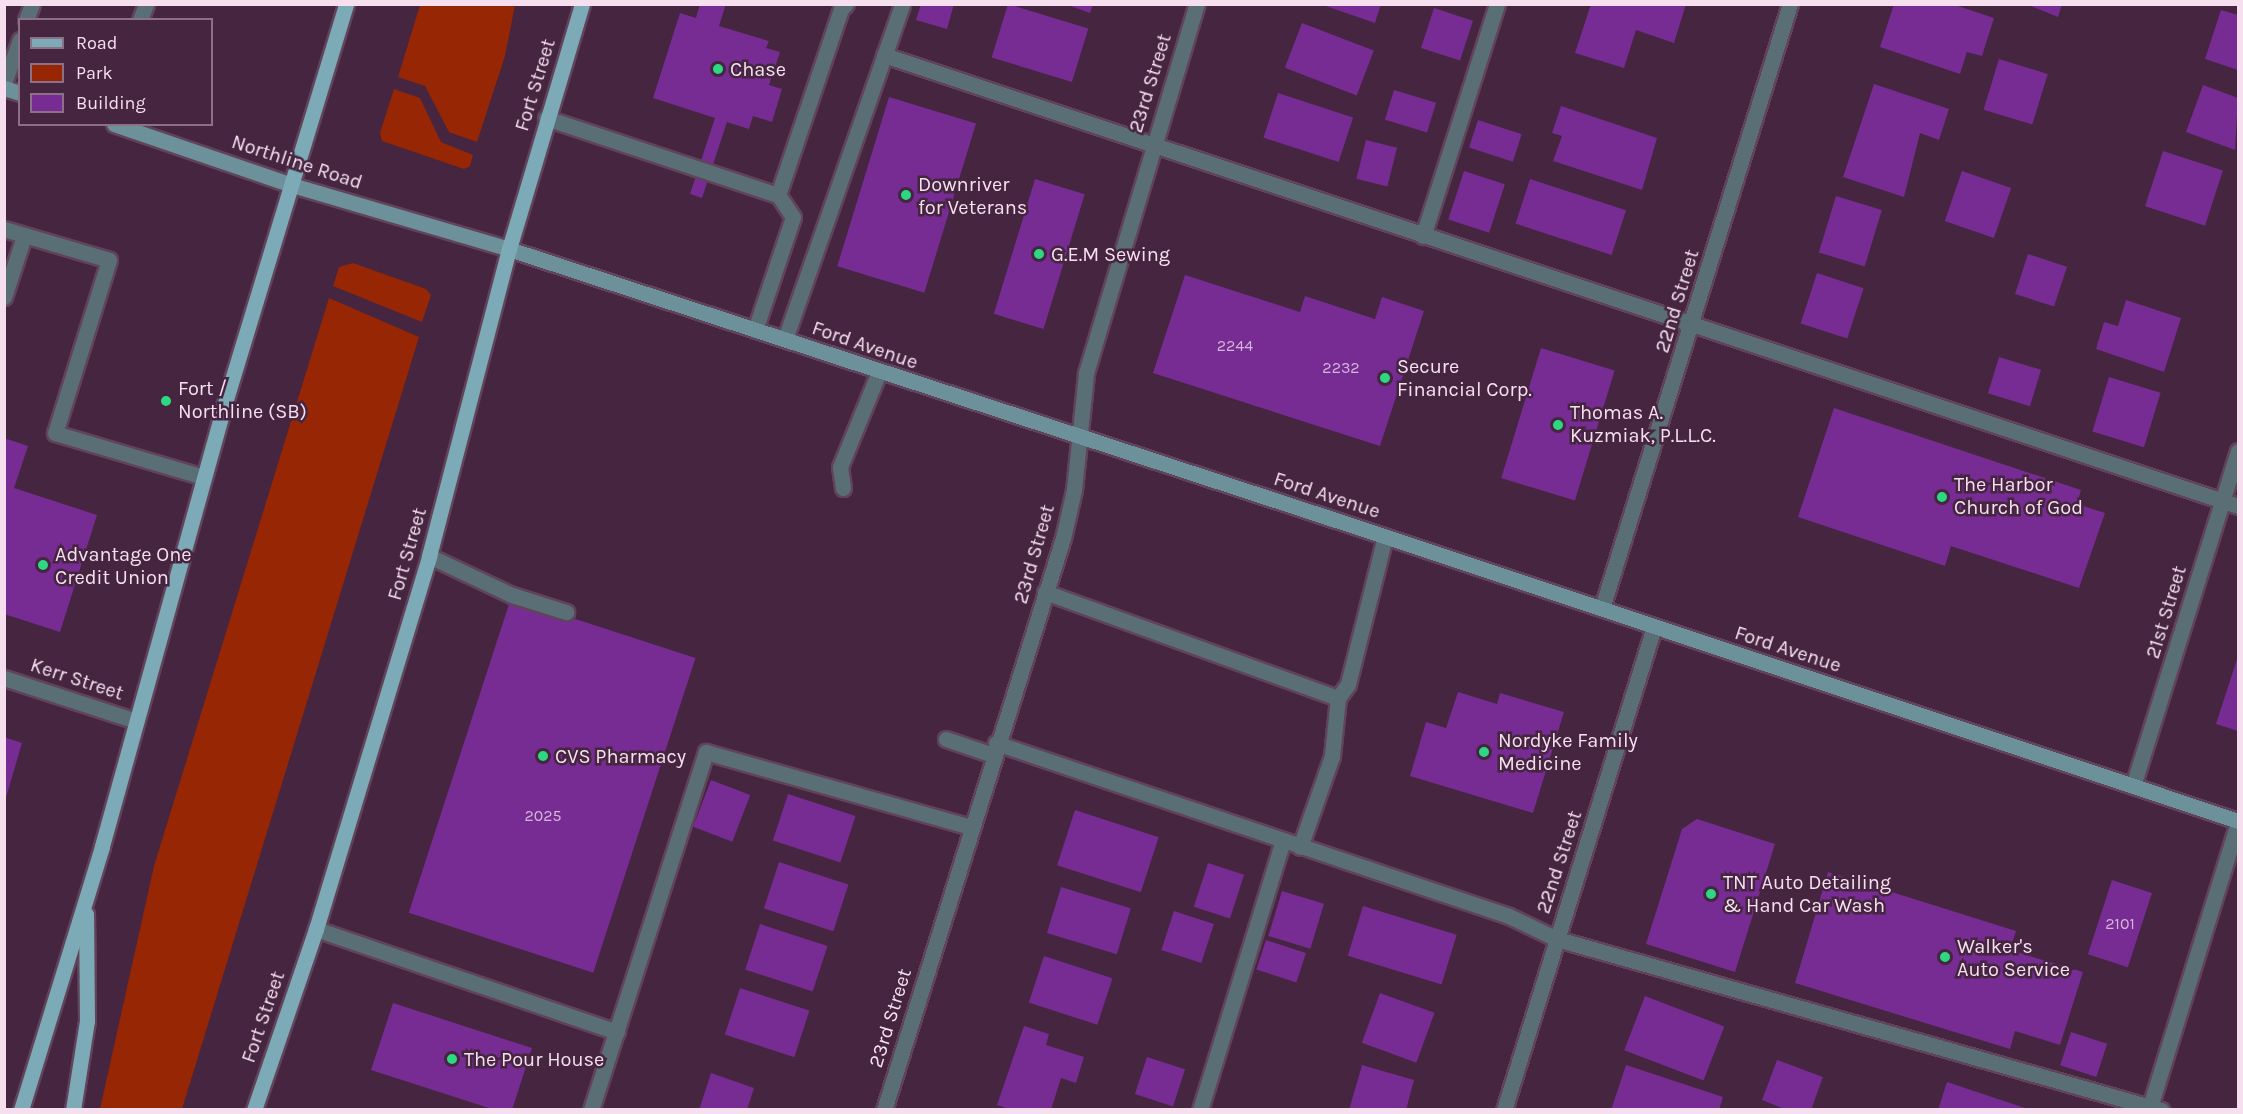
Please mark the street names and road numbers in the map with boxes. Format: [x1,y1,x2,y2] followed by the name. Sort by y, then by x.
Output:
[1124,31,1176,135] street label: 23rd Street
[510,36,560,134] street label: Fort Street
[229,130,365,194] street label: Northline Road
[1650,246,1704,356] street label: 22nd Street
[809,316,921,374] street label: Ford Avenue
[1271,467,1383,523] street label: Ford Avenue
[1008,502,1060,606] street label: 23rd Street
[382,505,432,603] street label: Fort Street
[2141,563,2191,661] street label: 21st Street
[1732,621,1844,677] street label: Ford Avenue
[27,653,127,705] street label: Kerr Street
[1531,808,1587,916] street label: 22nd Street
[864,966,916,1070] street label: 23rd Street
[236,968,290,1066] street label: Fort Street

